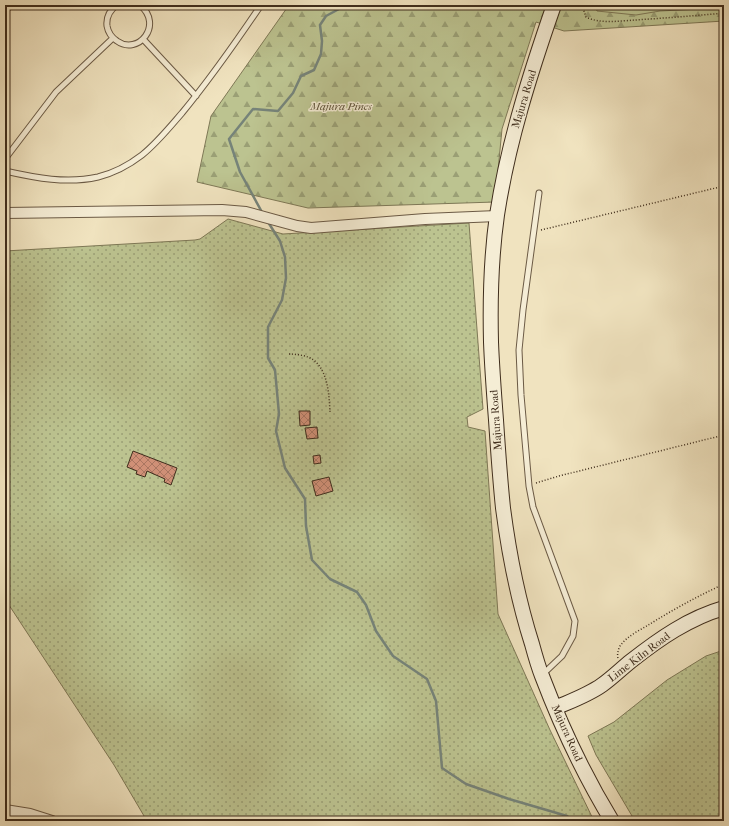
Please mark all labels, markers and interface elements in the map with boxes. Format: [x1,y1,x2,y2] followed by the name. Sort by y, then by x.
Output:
[509,67,539,130] street label: Majura Road
[309,100,372,113] park label: Majura Pines
[487,388,505,451] street label: Majura Road
[605,629,673,685] street label: Lime Kiln Road
[549,703,586,764] street label: Majura Road

